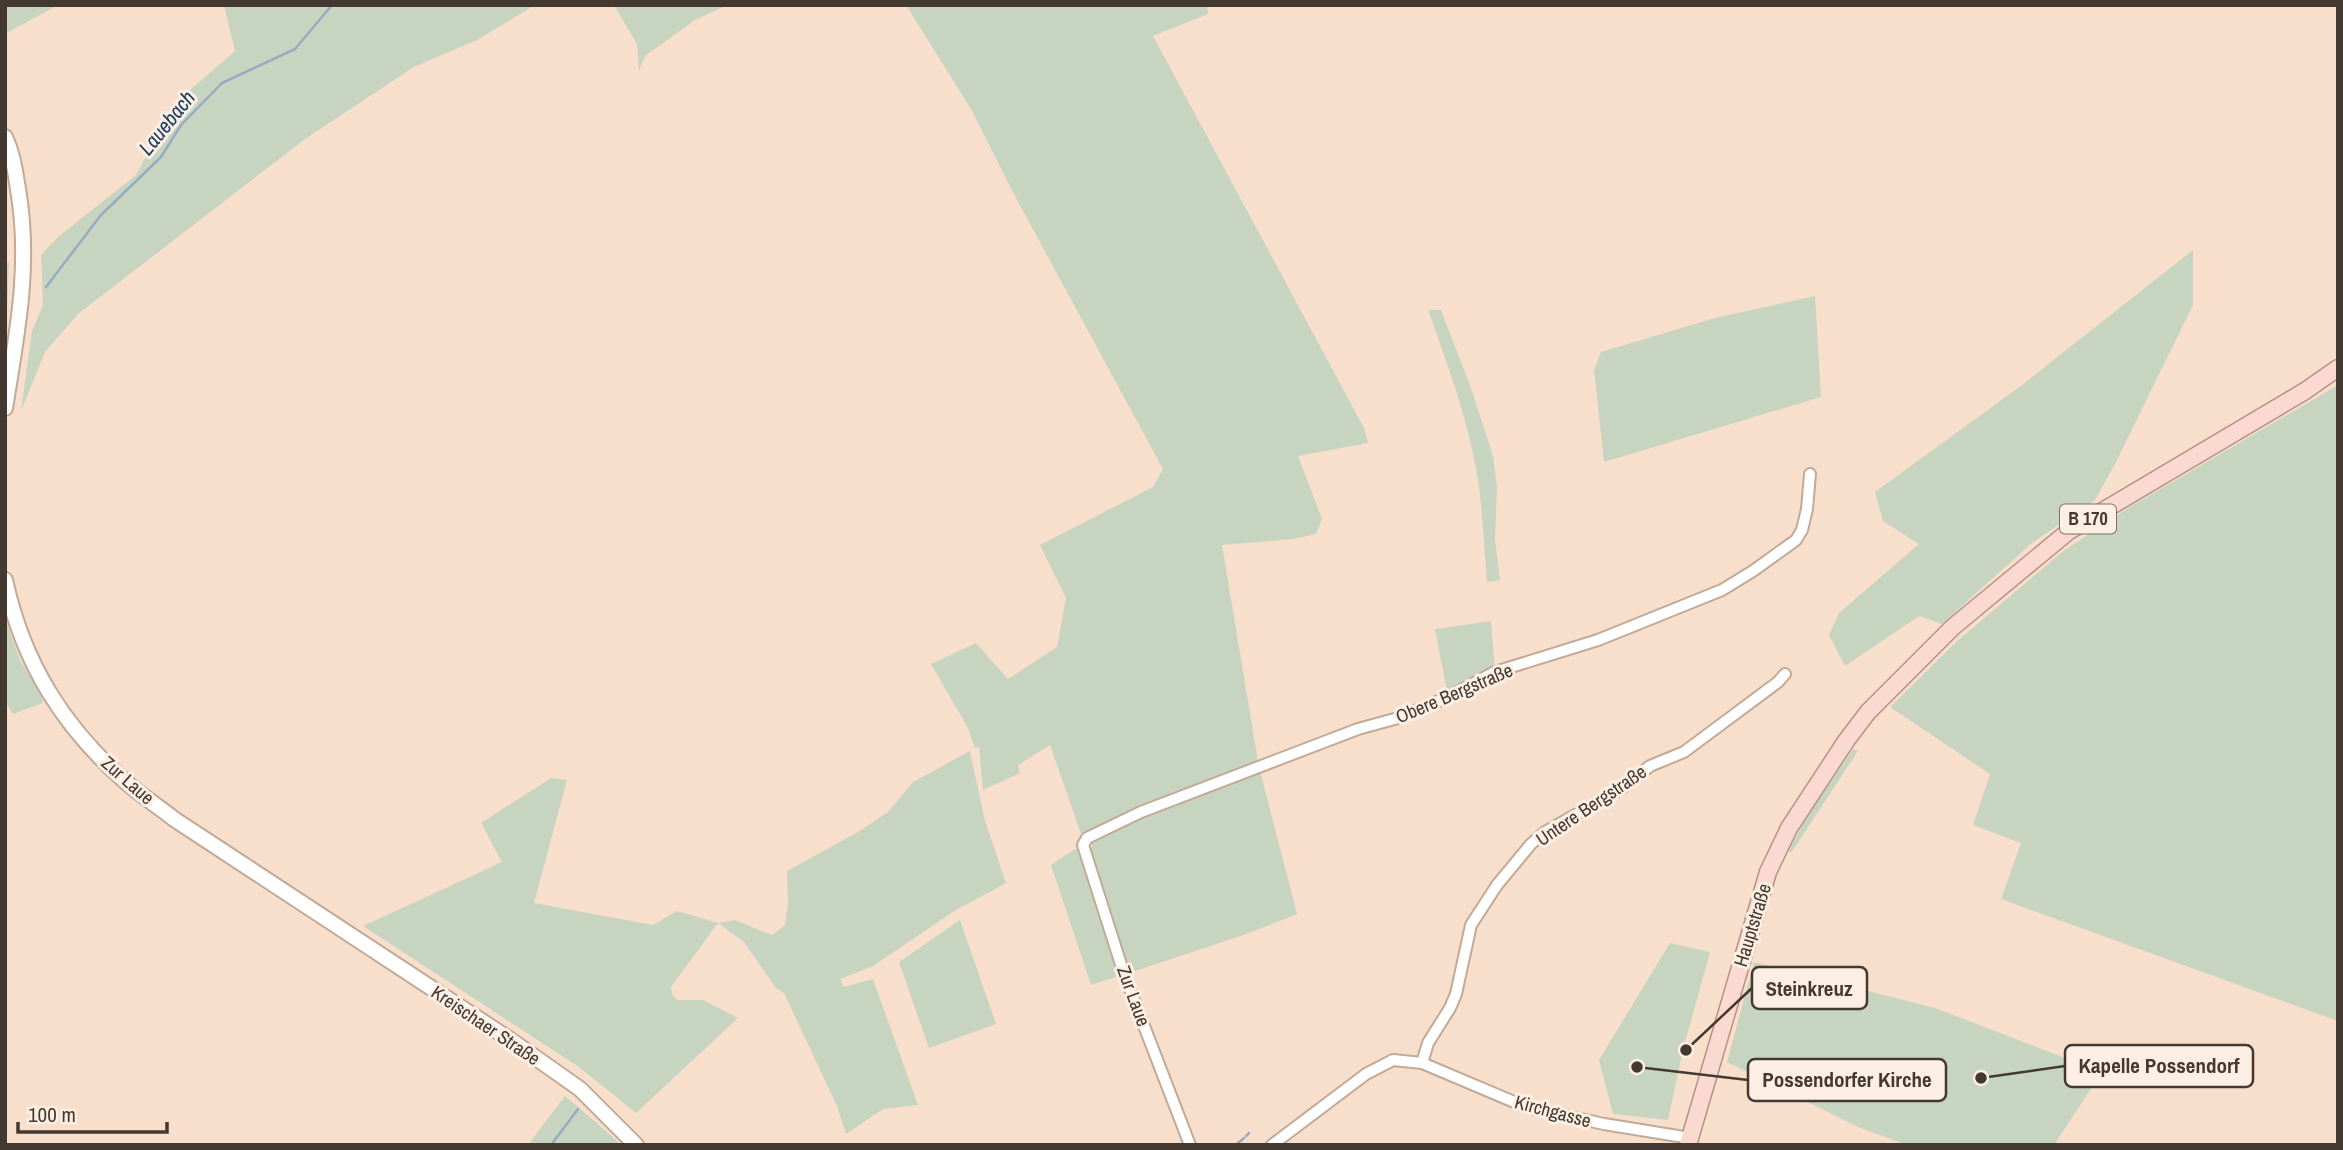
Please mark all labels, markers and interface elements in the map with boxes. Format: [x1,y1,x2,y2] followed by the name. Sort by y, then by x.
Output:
[132,84,202,161] water label: Lauebach
[2060,504,2116,534] road number: B 170
[1392,657,1516,729] street label: Obere Bergstraße
[96,750,160,810] street label: Zur Laue
[1531,758,1651,852] street label: Untere Bergstraße
[1727,880,1777,970] street label: Hauptstraße
[1111,962,1157,1030] street label: Zur Laue
[1752,967,1867,1009] callout: Steinkreuz
[1765,974,1853,1003] text: Steinkreuz
[426,979,546,1071] street label: Kreischaer Straße
[2065,1045,2253,1087] callout: Kapelle Possendorf
[2079,1051,2240,1080] text: Kapelle Possendorf
[1748,1059,1946,1101] callout: Possendorfer Kirche
[1762,1065,1932,1094] text: Possendorfer Kirche
[1512,1088,1594,1134] street label: Kirchgasse
[18,1090,166,1134] scale bar
[28,1100,76,1129] text: 100 m

